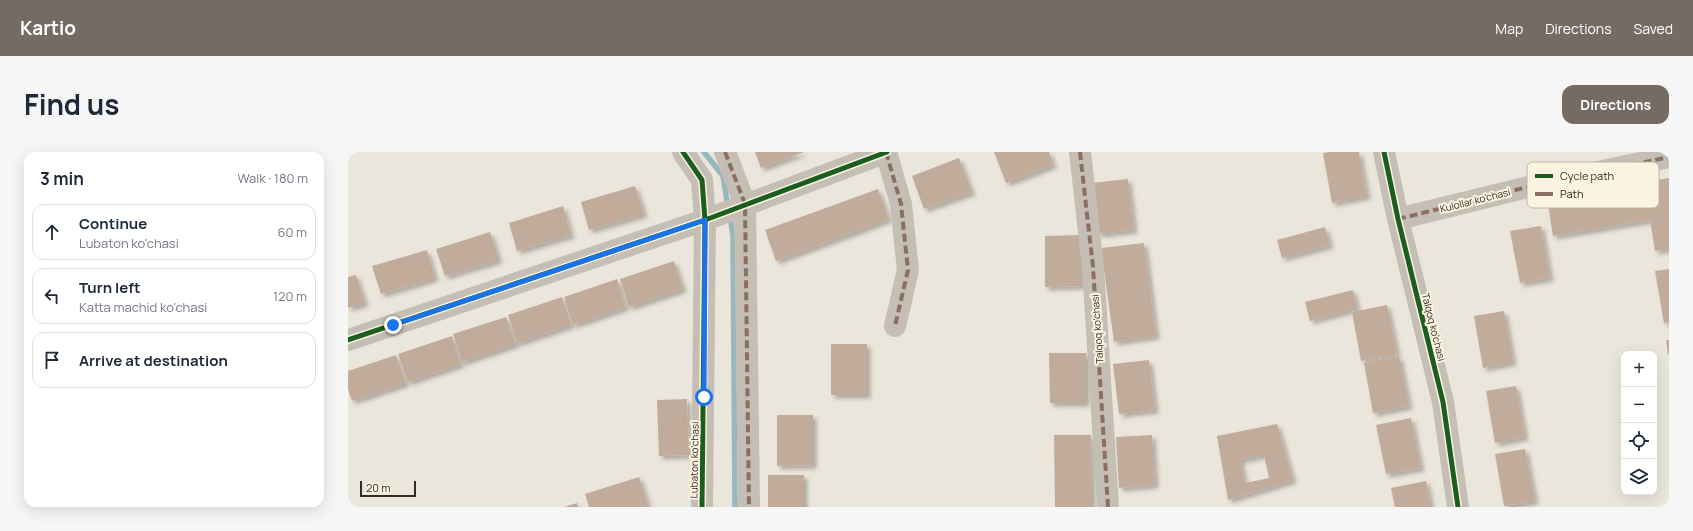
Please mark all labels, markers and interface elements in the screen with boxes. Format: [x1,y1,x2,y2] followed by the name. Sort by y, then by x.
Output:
[20,15,76,41] text: Kartio
[1495,19,1523,38] text: Map
[1545,19,1612,38] text: Directions
[1634,19,1673,38] text: Saved
[24,85,119,123] text: Find us
[1562,85,1669,124] button: Directions
[1527,162,1659,208] legend
[40,167,84,190] text: 3 min
[1560,168,1614,183] text: Cycle path
[237,169,308,187] text: Walk · 180 m
[1438,184,1512,216] street label: Kulollar ko'chasi
[1560,186,1583,201] text: Path
[79,213,147,234] text: Continue
[41,221,63,243] icon: ahead
[277,223,307,241] text: 60 m
[79,234,179,252] text: Lubaton ko'chasi
[79,277,141,298] text: Turn left
[41,285,63,307] icon: left
[273,287,307,305] text: 120 m
[1419,292,1449,362] street label: Talqoq ko'chasi
[1088,294,1106,364] street label: Talqoq ko'chasi
[79,298,207,316] text: Katta machid ko'chasi
[384,316,402,334] route end
[41,349,63,371] icon: arrive
[79,350,228,371] text: Arrive at destination
[1621,351,1657,495] map controls
[1621,351,1657,387] button: +
[1621,387,1657,423] button: −
[695,388,713,406] route start
[686,422,702,498] street label: Lubaton ko'chasi
[1621,423,1657,459] button: locate
[1621,459,1657,495] button: layers
[360,479,416,498] scale bar
[366,480,391,495] text: 20 m

